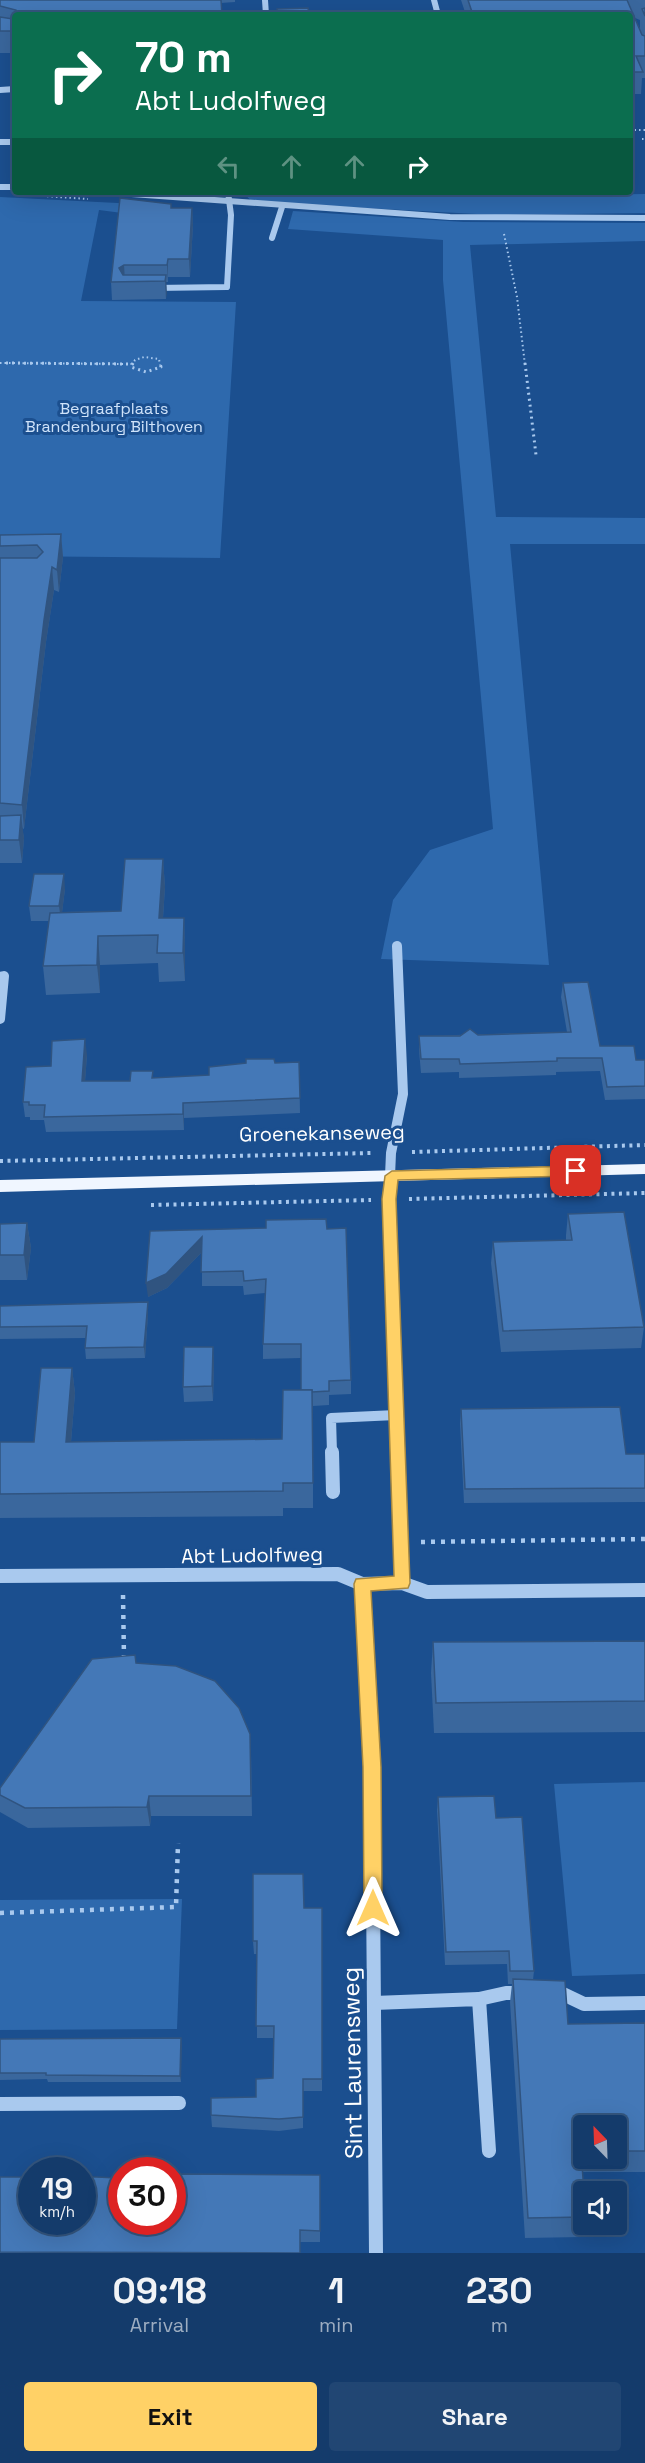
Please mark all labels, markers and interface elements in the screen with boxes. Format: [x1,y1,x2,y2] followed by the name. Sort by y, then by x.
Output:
[135,31,232,84] text: 70 m
[36,36,114,114] icon: right
[135,83,327,118] text: Abt Ludolfweg
[212,150,245,183] icon: left
[275,150,308,183] icon: ahead
[338,150,371,183] icon: ahead
[401,150,434,183] icon: right
[25,398,203,437] park label: Begraafplaats Brandenburg Bilthoven
[239,1119,405,1147] street label: Groenekanseweg
[550,1145,601,1196] pin
[559,1154,592,1187] icon: arrive
[181,1541,323,1569] street label: Abt Ludolfweg
[341,1876,405,1940] position arrow
[335,1967,369,2159] street label: Sint Laurensweg
[573,2115,627,2169] north arrow
[573,2115,627,2235] map controls
[108,2157,186,2235] speed limit sign: 30
[41,2169,73,2208] text: 19
[573,2181,627,2235] button: sound
[39,2202,75,2221] text: km/h
[112,2268,207,2314] text: 09:18
[328,2268,344,2314] text: 1
[466,2268,533,2314] text: 230
[130,2312,189,2338] text: Arrival
[319,2312,353,2338] text: min
[491,2312,508,2338] text: m
[24,2382,317,2451] button: Exit
[329,2382,621,2451] button: Share

